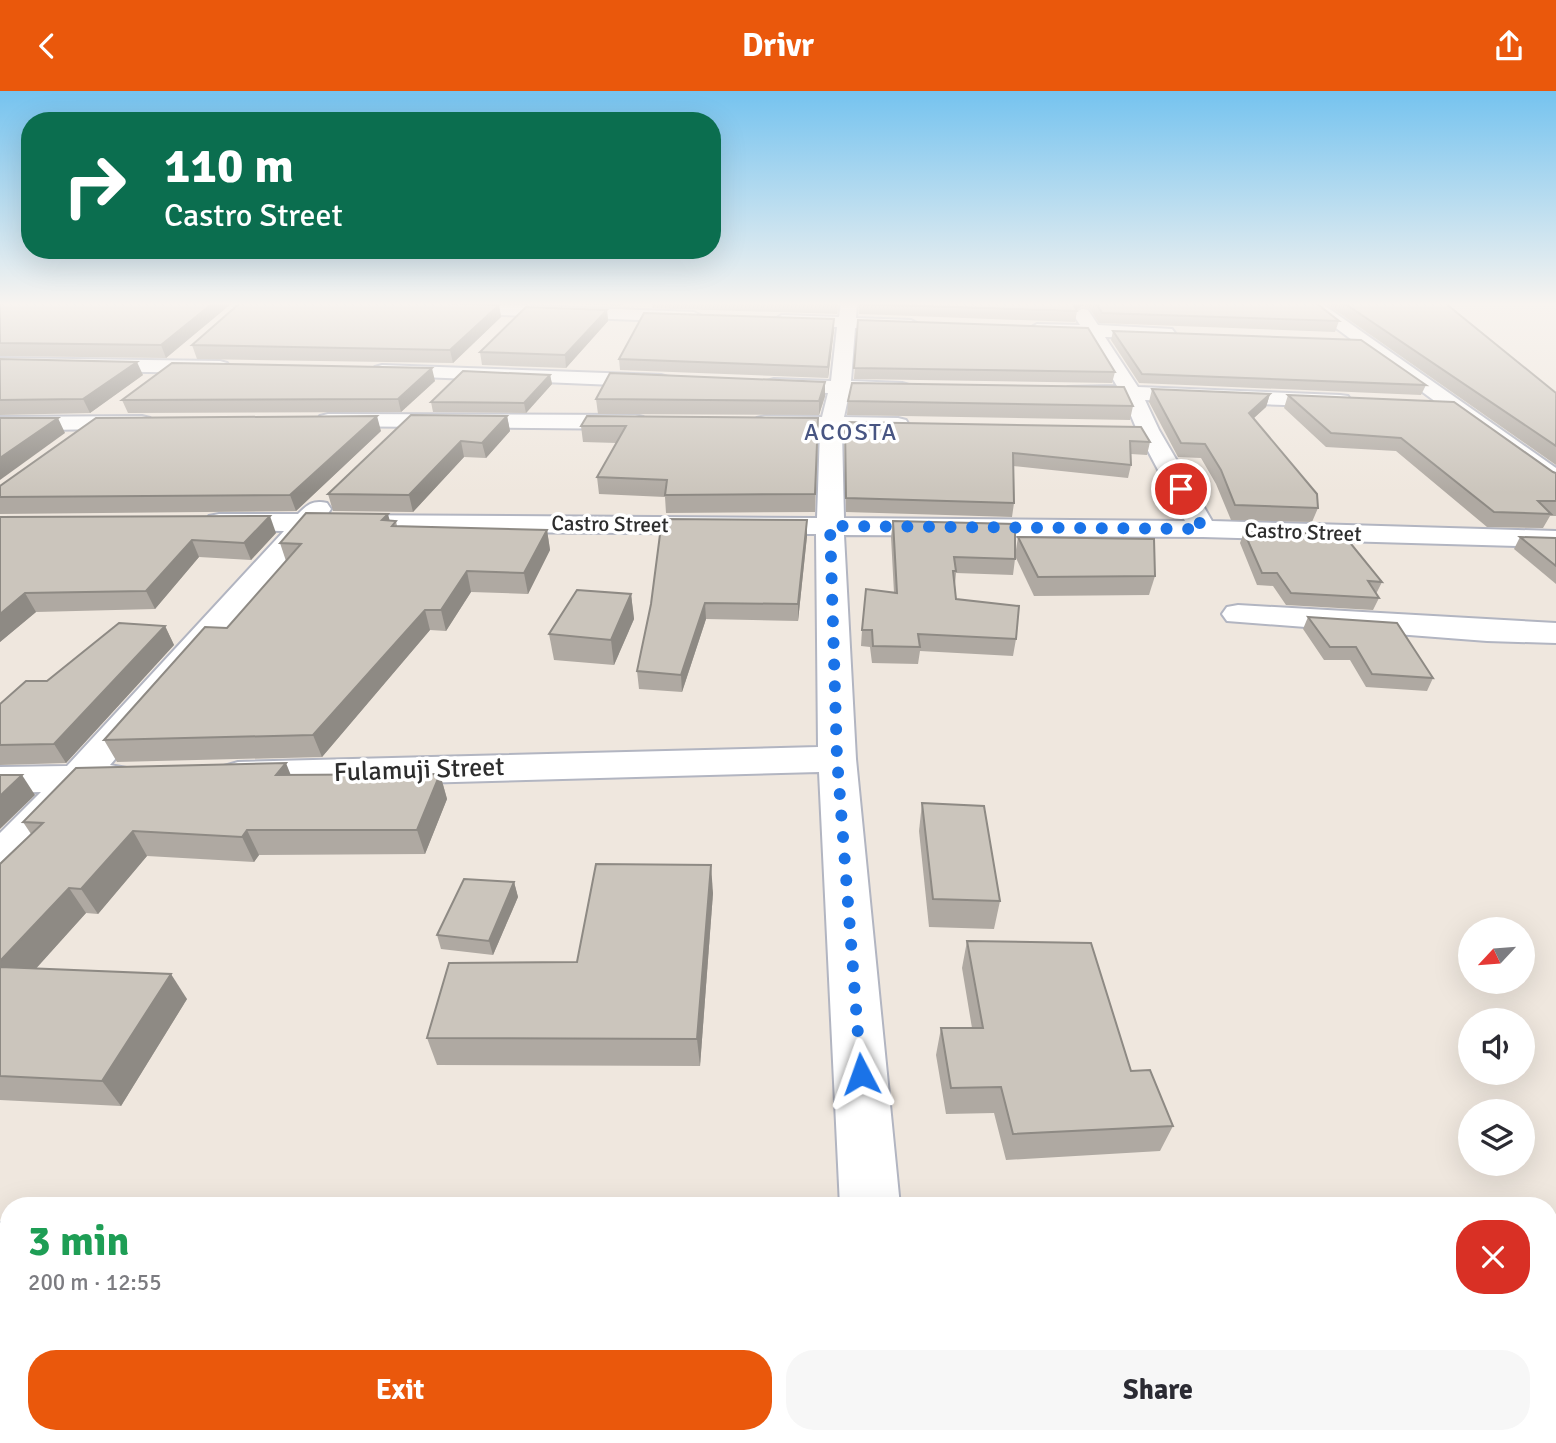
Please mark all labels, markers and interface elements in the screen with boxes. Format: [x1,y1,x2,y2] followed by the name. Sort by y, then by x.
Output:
[742,26,814,65] text: Drivr
[28,27,66,65] icon: back
[1490,27,1528,65] icon: share
[164,136,294,196] text: 110 m
[49,140,140,231] icon: right
[164,196,343,235] text: Castro Street
[804,417,898,447] district label: ACOSTA
[1151,459,1211,519] pin
[1162,470,1200,508] icon: arrive
[551,510,669,538] street label: Castro Street
[1244,517,1362,547] street label: Castro Street
[333,751,505,789] street label: Fulamuji Street
[1458,917,1535,994] north arrow
[1458,917,1535,1176] map controls
[1458,1008,1535,1085] button: sound
[824,1037,898,1111] position arrow
[1458,1099,1535,1176] button: layers
[28,1216,129,1267] text: 3 min
[1456,1220,1530,1294] button: close
[28,1268,162,1297] text: 200 m · 12:55
[28,1350,772,1430] button: Exit
[786,1350,1530,1430] button: Share

